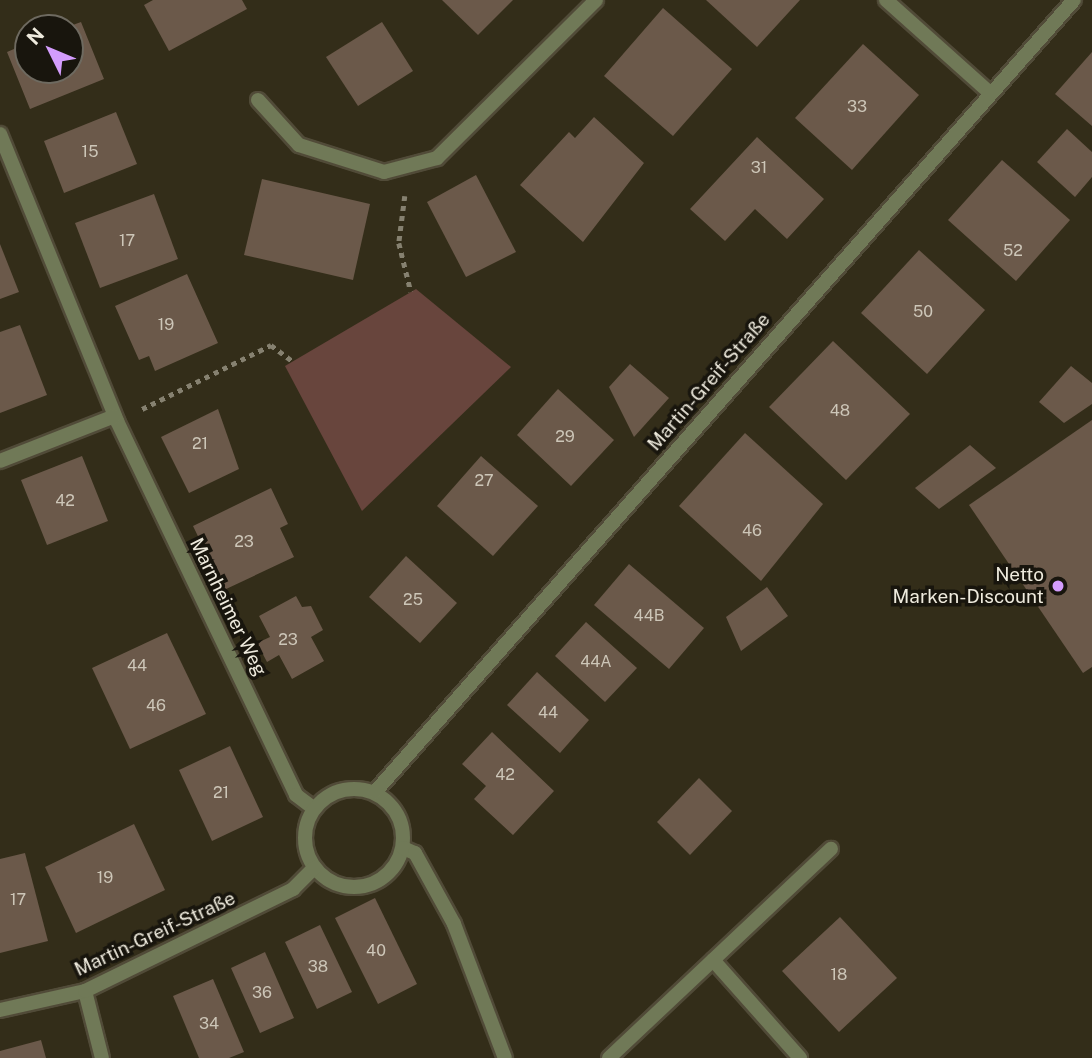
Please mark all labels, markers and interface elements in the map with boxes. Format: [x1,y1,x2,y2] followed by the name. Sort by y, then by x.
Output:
[14,14,84,84] north arrow
[22,23,48,49] text: N
[847,97,867,117] house number: 33
[82,142,98,162] house number: 15
[751,158,767,178] house number: 31
[119,231,135,251] house number: 17
[1003,241,1023,261] house number: 52
[913,302,933,322] house number: 50
[643,309,775,455] street label: Martin-Greif-Straße
[158,315,174,335] house number: 19
[830,401,850,421] house number: 48
[555,427,575,447] house number: 29
[192,434,208,454] house number: 21
[474,471,494,491] house number: 27
[55,491,75,511] house number: 42
[742,521,762,541] house number: 46
[234,532,254,552] house number: 23
[185,534,271,680] street label: Marnheimer Weg
[893,564,1044,608] place label: Netto Marken-Discount
[1050,578,1066,594] marker: Netto Marken-Discount
[403,590,423,610] house number: 25
[634,606,664,626] house number: 44B
[278,630,298,650] house number: 23
[580,652,612,672] house number: 44A
[127,656,147,676] house number: 44
[146,696,166,716] house number: 46
[538,703,558,723] house number: 44
[495,765,515,785] house number: 42
[213,783,229,803] house number: 21
[97,868,113,888] house number: 19
[71,887,239,981] street label: Martin-Greif-Straße
[10,890,26,910] house number: 17
[366,941,386,961] house number: 40
[308,957,328,977] house number: 38
[831,965,847,985] house number: 18
[252,983,272,1003] house number: 36
[199,1014,219,1034] house number: 34

